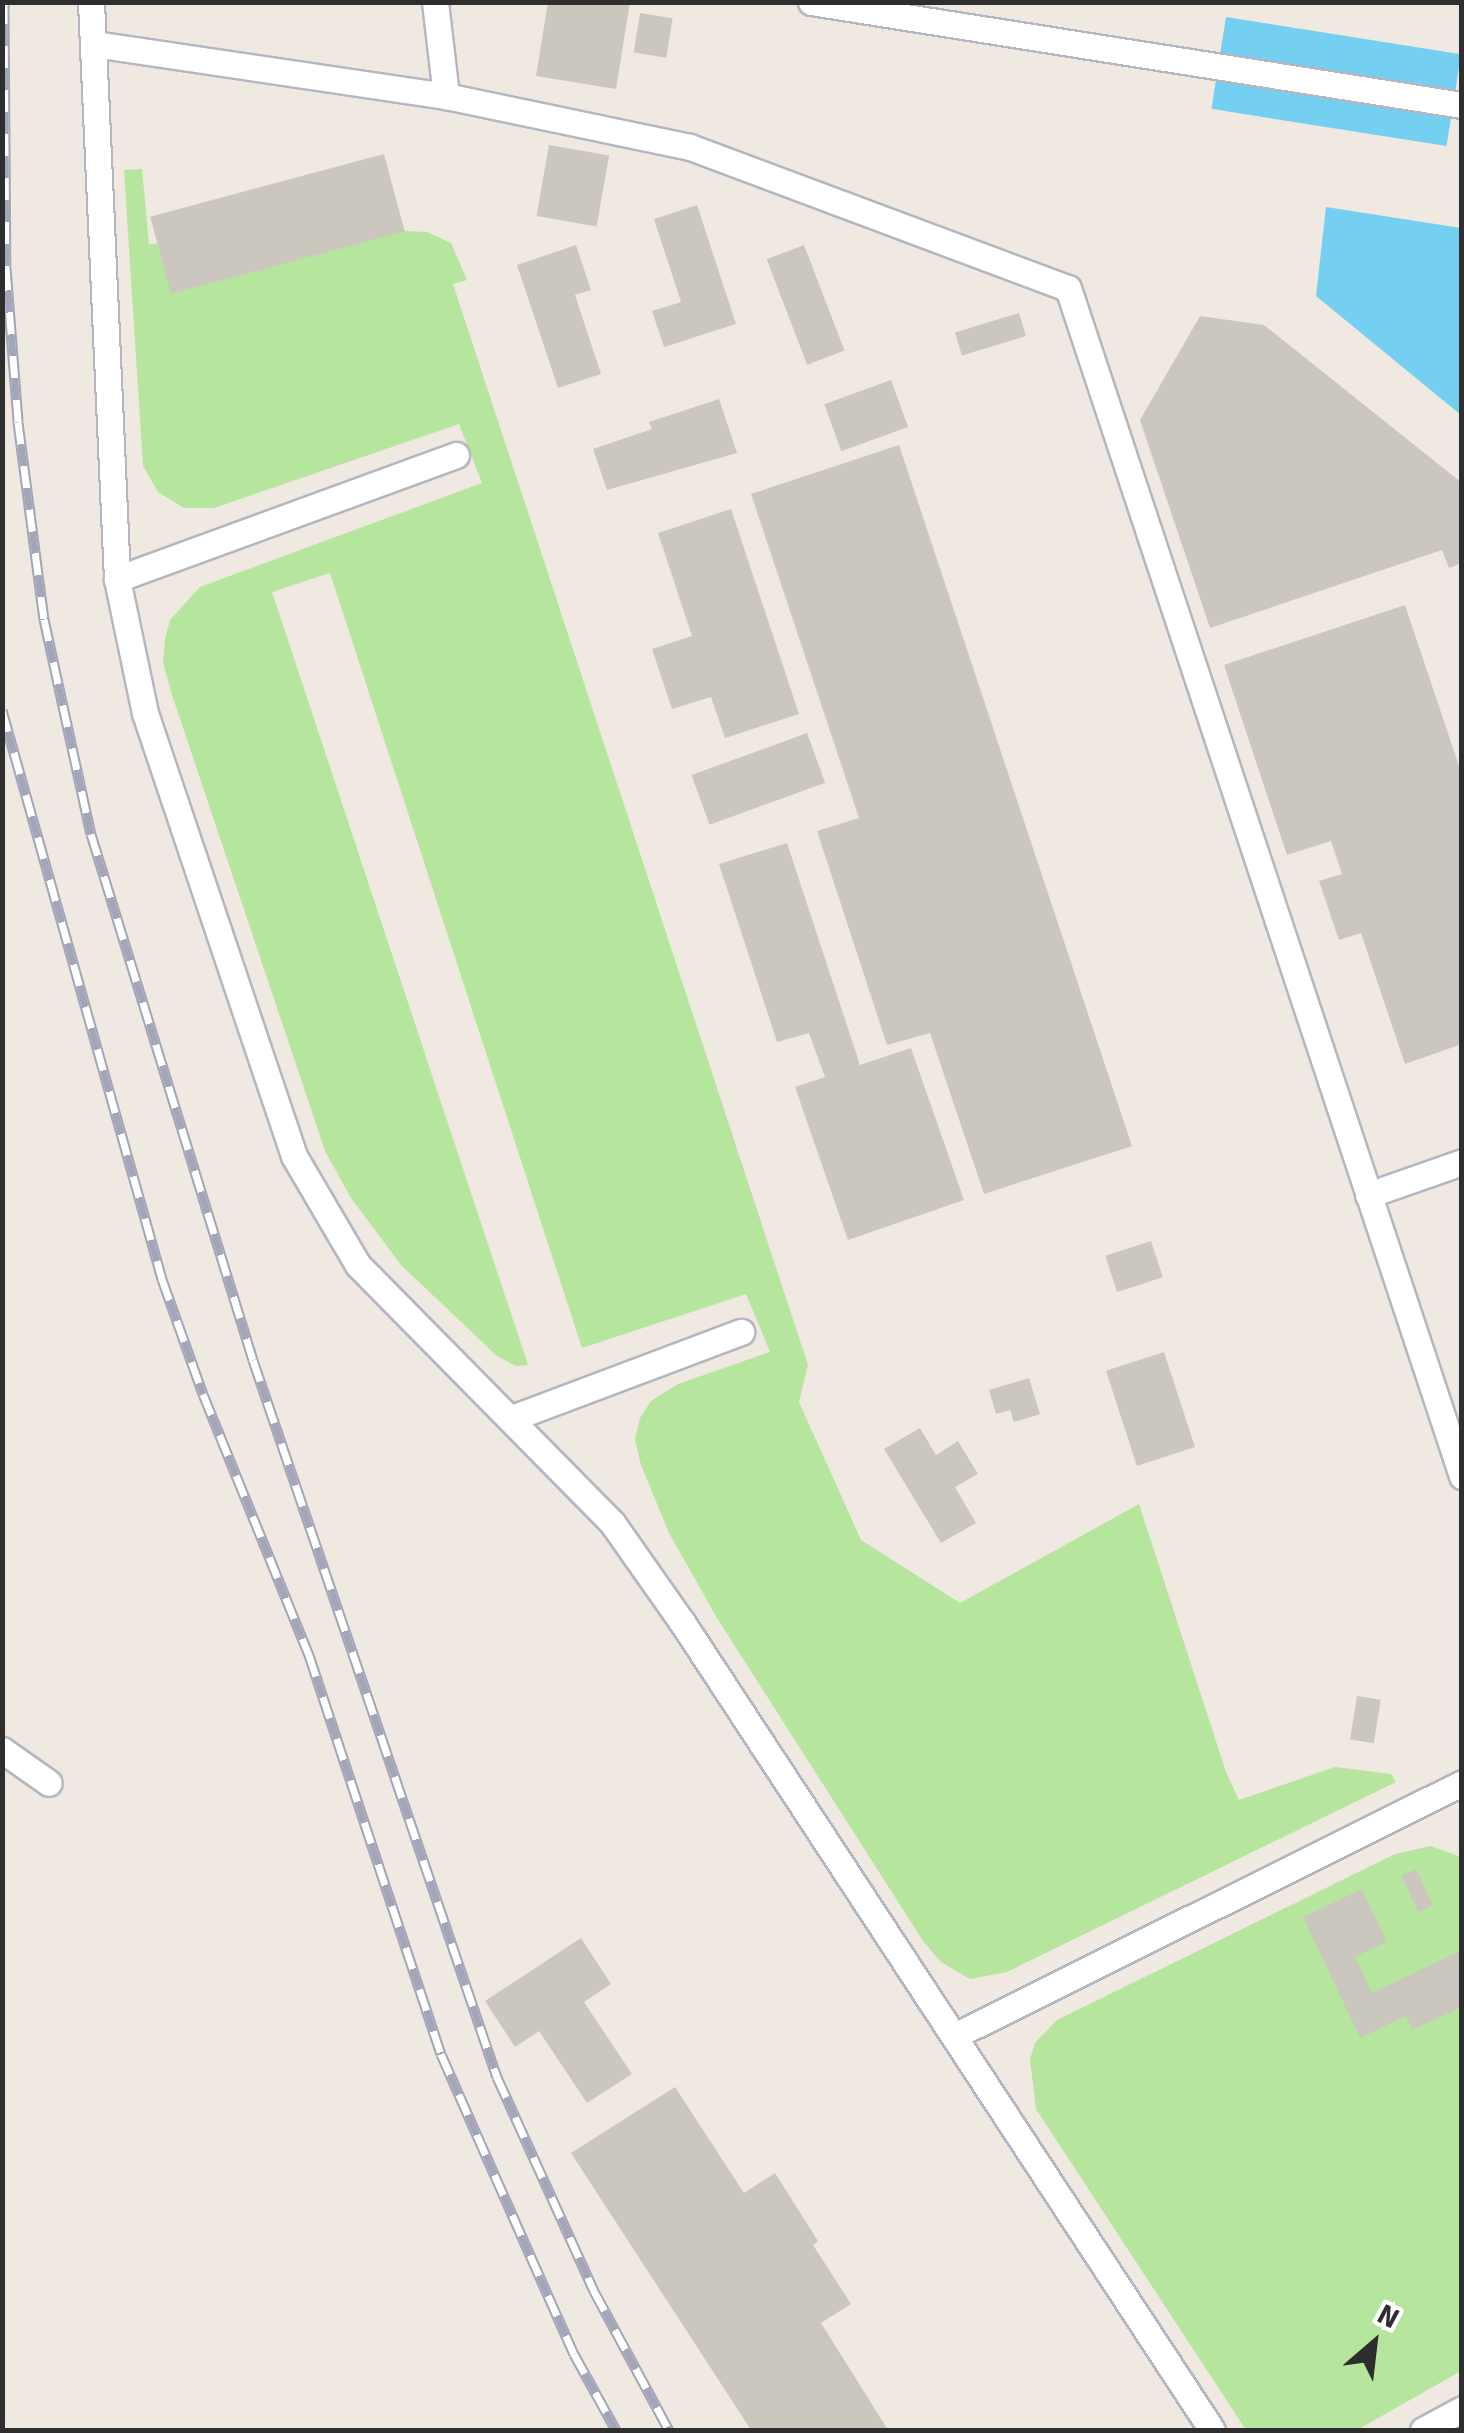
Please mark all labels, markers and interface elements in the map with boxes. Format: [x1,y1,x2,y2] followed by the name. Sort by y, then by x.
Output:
[1324,2293,1424,2393] north arrow
[1371,2297,1405,2336] text: N

